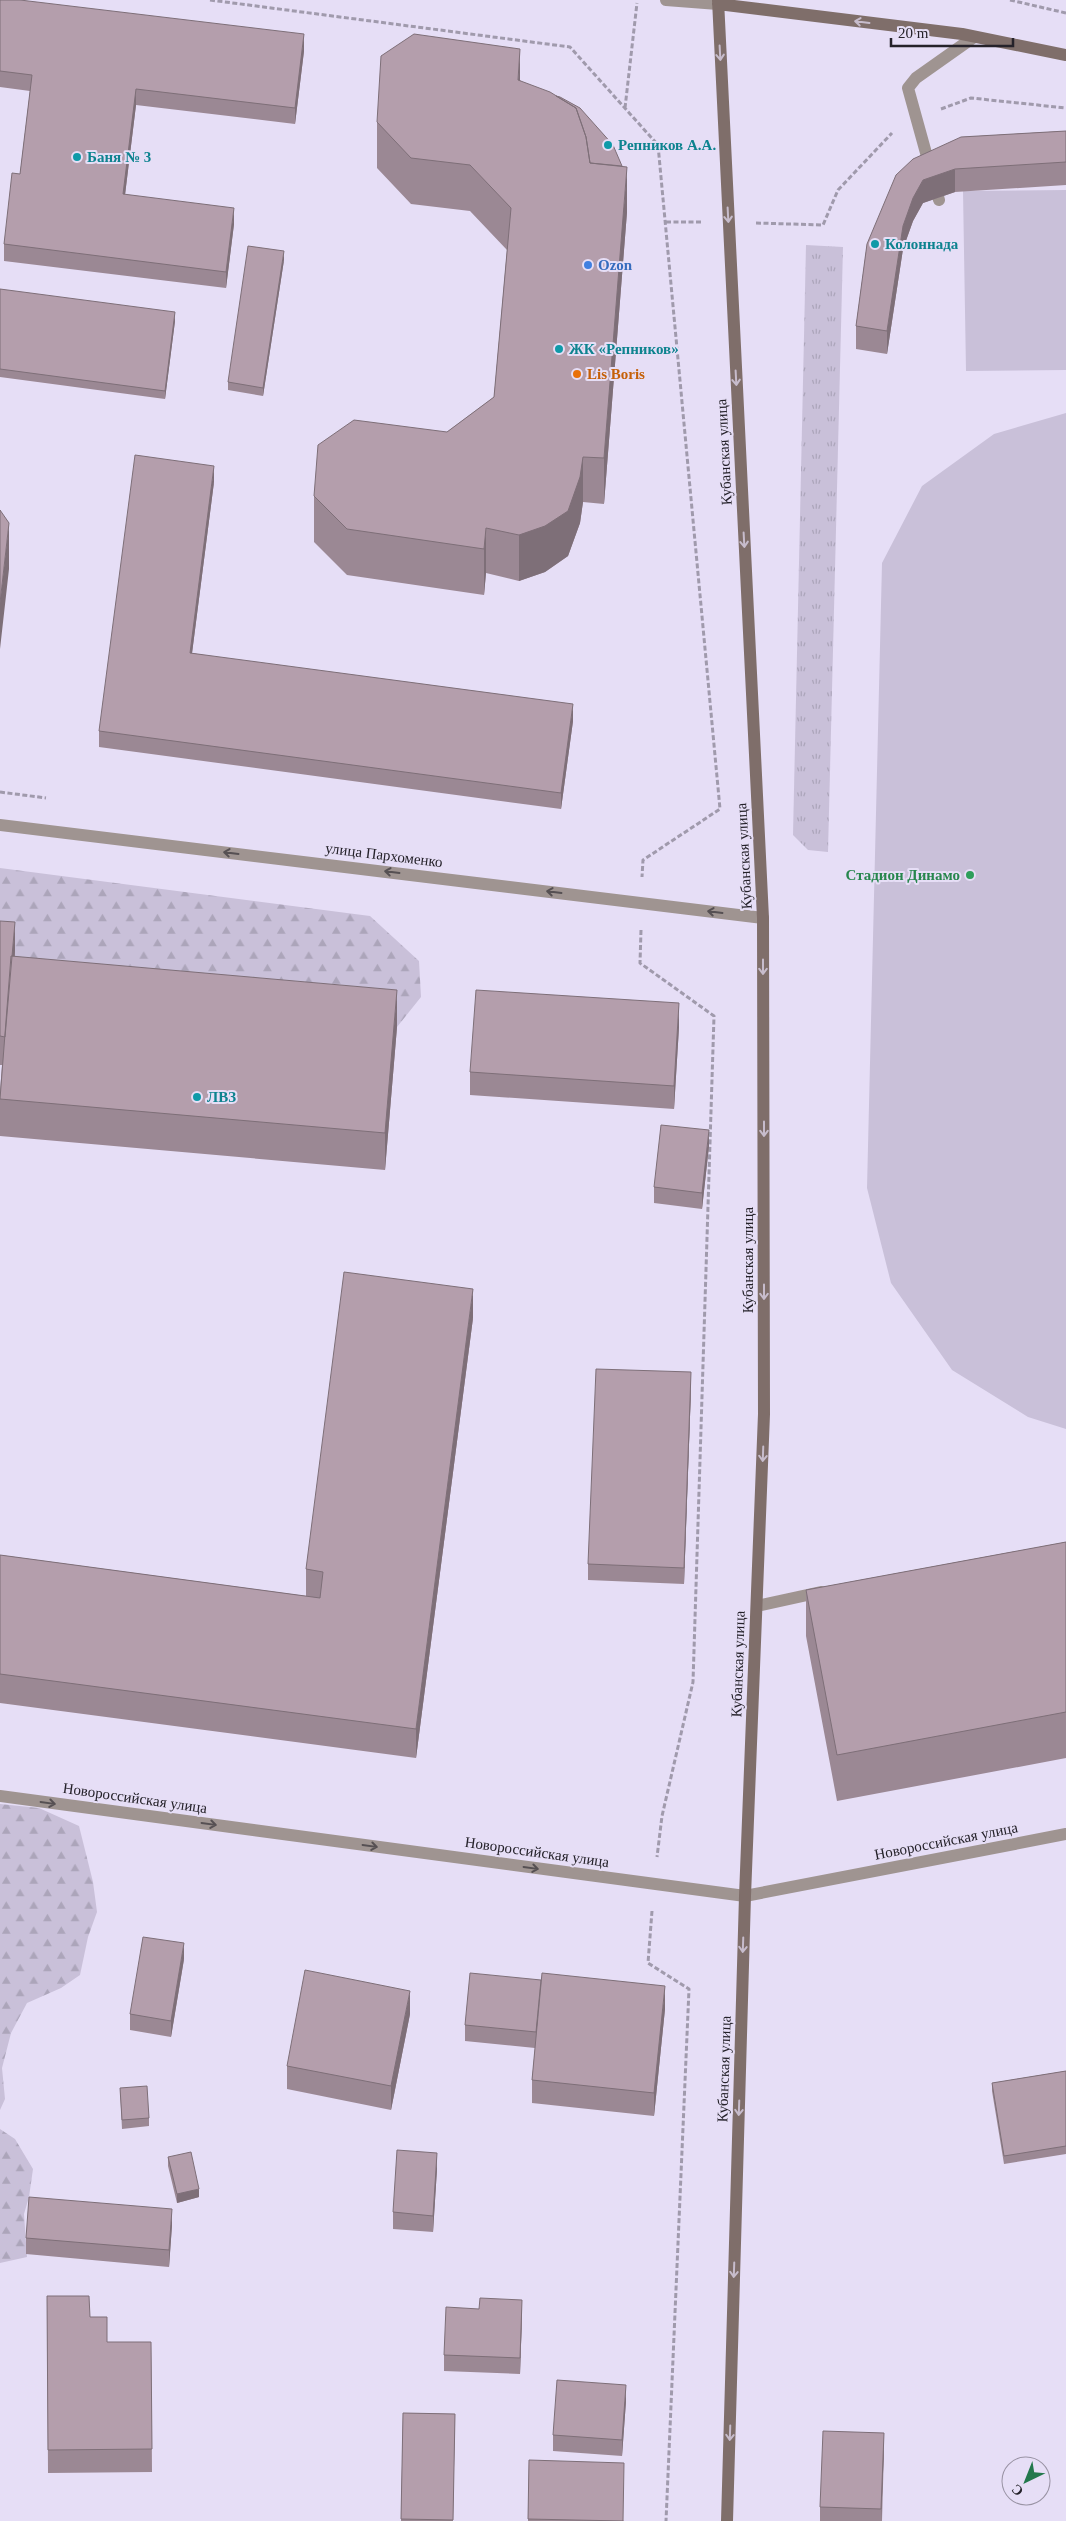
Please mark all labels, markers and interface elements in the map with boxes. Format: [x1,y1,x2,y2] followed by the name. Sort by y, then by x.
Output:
[891,15,1014,47] scale bar
[855,17,871,27] one-way arrow
[898,25,929,41] text: 20 m
[716,45,725,61] one-way arrow
[618,137,716,153] place label: Репников А.А.
[602,139,614,151] marker: Репников А.А.
[87,149,151,165] place label: Баня № 3
[71,151,83,163] marker: Баня № 3
[724,207,733,223] one-way arrow
[885,236,959,252] place label: Колоннада
[869,238,881,250] marker: Колоннада
[598,257,633,273] place label: Ozon
[582,259,594,271] marker: Ozon
[569,341,679,357] place label: ЖК «Репников»
[553,343,565,355] marker: ЖК «Репников»
[587,366,645,382] place label: Lis Boris
[571,368,583,380] marker: Lis Boris
[732,369,741,385] one-way arrow
[713,398,735,506] street label: Кубанская улица
[740,532,749,548] one-way arrow
[733,802,755,910] street label: Кубанская улица
[324,840,444,870] street label: улица Пархоменко
[223,848,239,858] one-way arrow
[385,867,401,877] one-way arrow
[846,867,960,883] place label: Стадион Динамо
[964,869,976,881] marker: Стадион Динамо
[546,887,562,897] one-way arrow
[707,907,723,917] one-way arrow
[758,958,768,974] one-way arrow
[207,1089,236,1105] place label: ЛВЗ
[191,1091,203,1103] marker: ЛВЗ
[759,1120,769,1137] one-way arrow
[740,1206,756,1313] street label: Кубанская улица
[759,1283,769,1299] one-way arrow
[758,1446,767,1462] one-way arrow
[728,1610,748,1718] street label: Кубанская улица
[62,1780,209,1816] street label: Новороссийская улица
[40,1798,56,1808] one-way arrow
[873,1819,1019,1863] street label: Новороссийская улица
[201,1820,217,1830] one-way arrow
[464,1834,611,1870] street label: Новороссийская улица
[362,1841,378,1851] one-way arrow
[523,1863,539,1873] one-way arrow
[739,1937,748,1953] one-way arrow
[714,2015,734,2123] street label: Кубанская улица
[734,2099,744,2115] one-way arrow
[730,2262,739,2278] one-way arrow
[725,2424,734,2440] one-way arrow
[1001,2456,1051,2506] north arrow
[1009,2481,1026,2499] text: С

